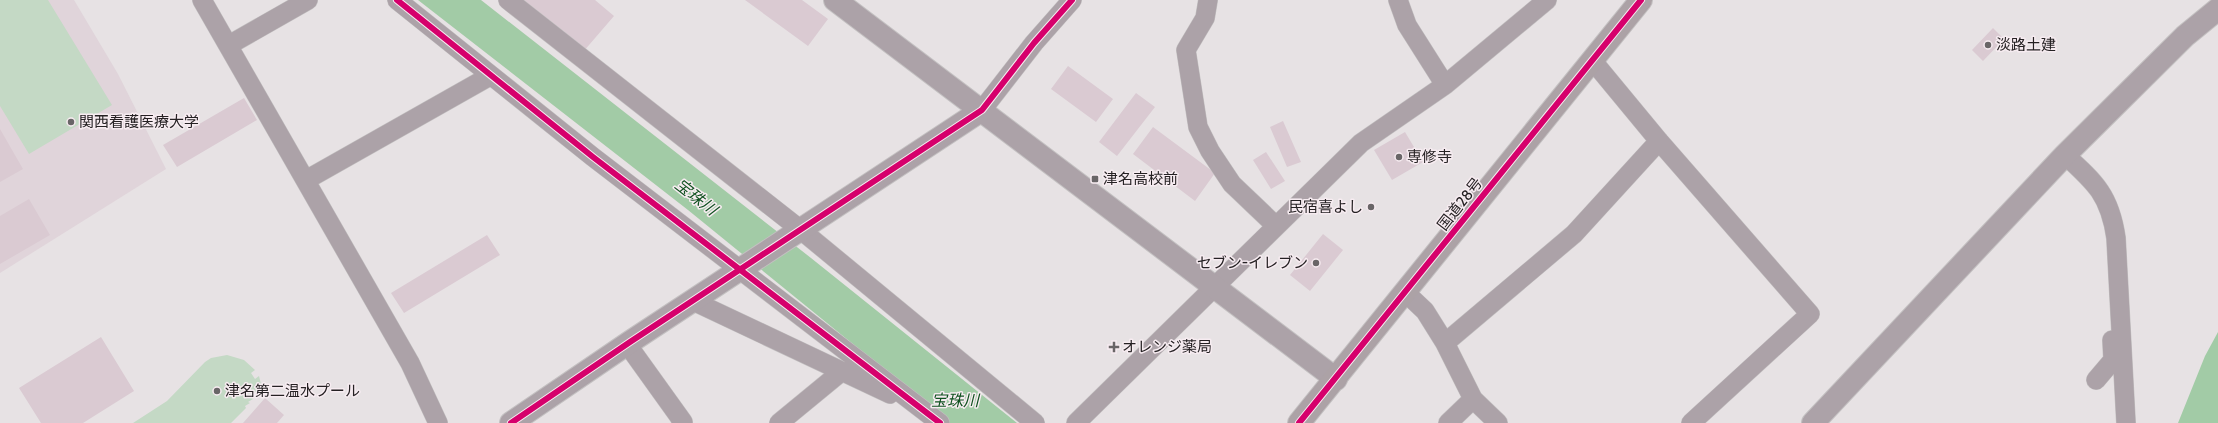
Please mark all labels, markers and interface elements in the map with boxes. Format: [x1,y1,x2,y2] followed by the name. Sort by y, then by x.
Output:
[1996,36,2056,54] place label: 淡路土建
[1983,40,1993,50] marker: 淡路土建
[79,113,199,131] place label: 関西看護医療大学
[66,117,76,127] marker: 関西看護医療大学
[1407,148,1452,166] place label: 専修寺
[1394,152,1404,162] marker: 専修寺
[1103,170,1178,188] place label: 津名高校前
[1090,174,1100,184] marker: 津名高校前
[1434,174,1486,234] street label: 国道28号
[671,175,722,220] water label: 宝珠川
[1288,198,1363,216] place label: 民宿喜よし
[1366,202,1376,212] marker: 民宿喜よし
[1197,254,1308,272] place label: セブン-イレブン
[1311,258,1321,268] marker: セブン-イレブン
[1122,338,1212,356] place label: オレンジ薬局
[1109,342,1119,352] marker: オレンジ薬局
[225,382,360,400] place label: 津名第二温水プール
[212,386,222,396] marker: 津名第二温水プール
[931,391,981,410] water label: 宝珠川

